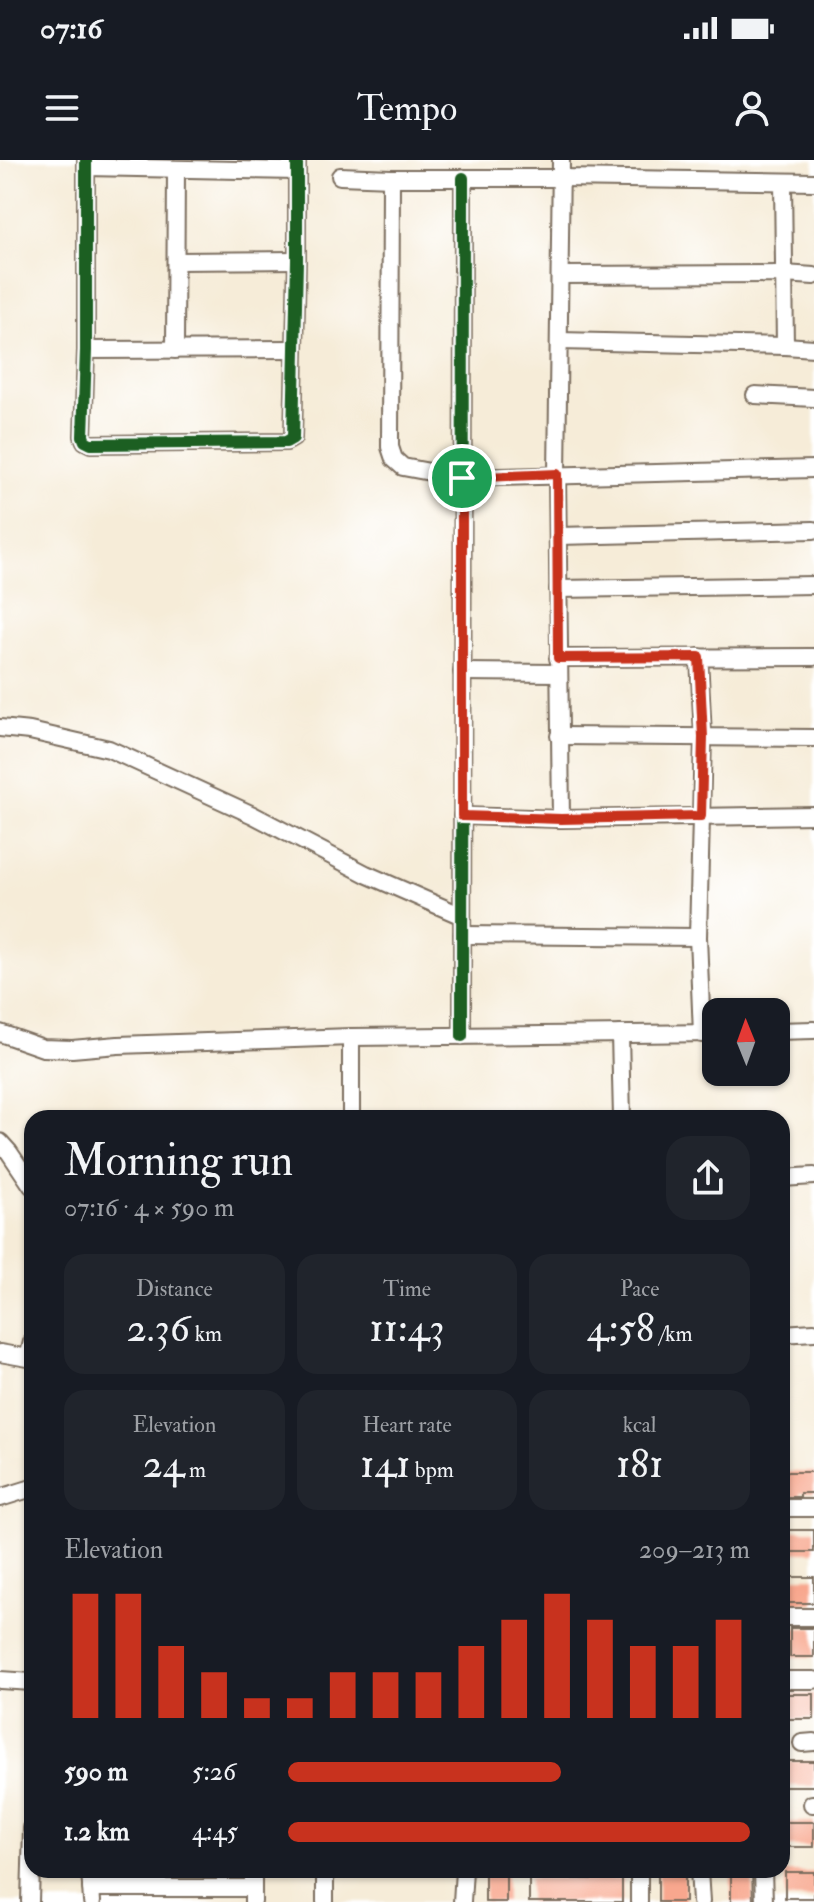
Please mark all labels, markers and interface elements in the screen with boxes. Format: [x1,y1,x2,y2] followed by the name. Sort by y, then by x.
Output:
[40,10,102,47] text: 07:16
[40,86,84,130] icon: menu
[357,86,457,131] text: Tempo
[730,86,774,130] icon: person
[428,444,496,512] pin
[440,456,484,500] icon: arrive
[702,998,790,1086] north arrow
[702,998,790,1086] map controls
[64,1134,293,1189] text: Morning run
[666,1136,750,1220] button: share
[64,1192,234,1224] text: 07:16 · 4 × 590 m
[136,1275,213,1303] text: Distance
[383,1275,431,1303] text: Time
[620,1275,659,1303] text: Pace
[126,1303,190,1354] text: 2.36
[369,1303,445,1354] text: 11:43
[587,1303,655,1354] text: 4:58
[190,1320,222,1348] text: km
[655,1320,693,1348] text: /km
[132,1411,216,1439] text: Elevation
[362,1411,452,1439] text: Heart rate
[623,1411,657,1439] text: kcal
[143,1439,184,1490] text: 24
[360,1439,410,1490] text: 141
[616,1439,663,1490] text: 181
[184,1456,206,1484] text: m
[410,1456,454,1484] text: bpm
[64,1534,163,1566] text: Elevation
[639,1534,750,1566] text: 209–213 m
[64,1756,128,1788] text: 590 m
[192,1756,236,1788] text: 5:26
[64,1816,130,1848] text: 1.2 km
[192,1816,238,1848] text: 4:45

